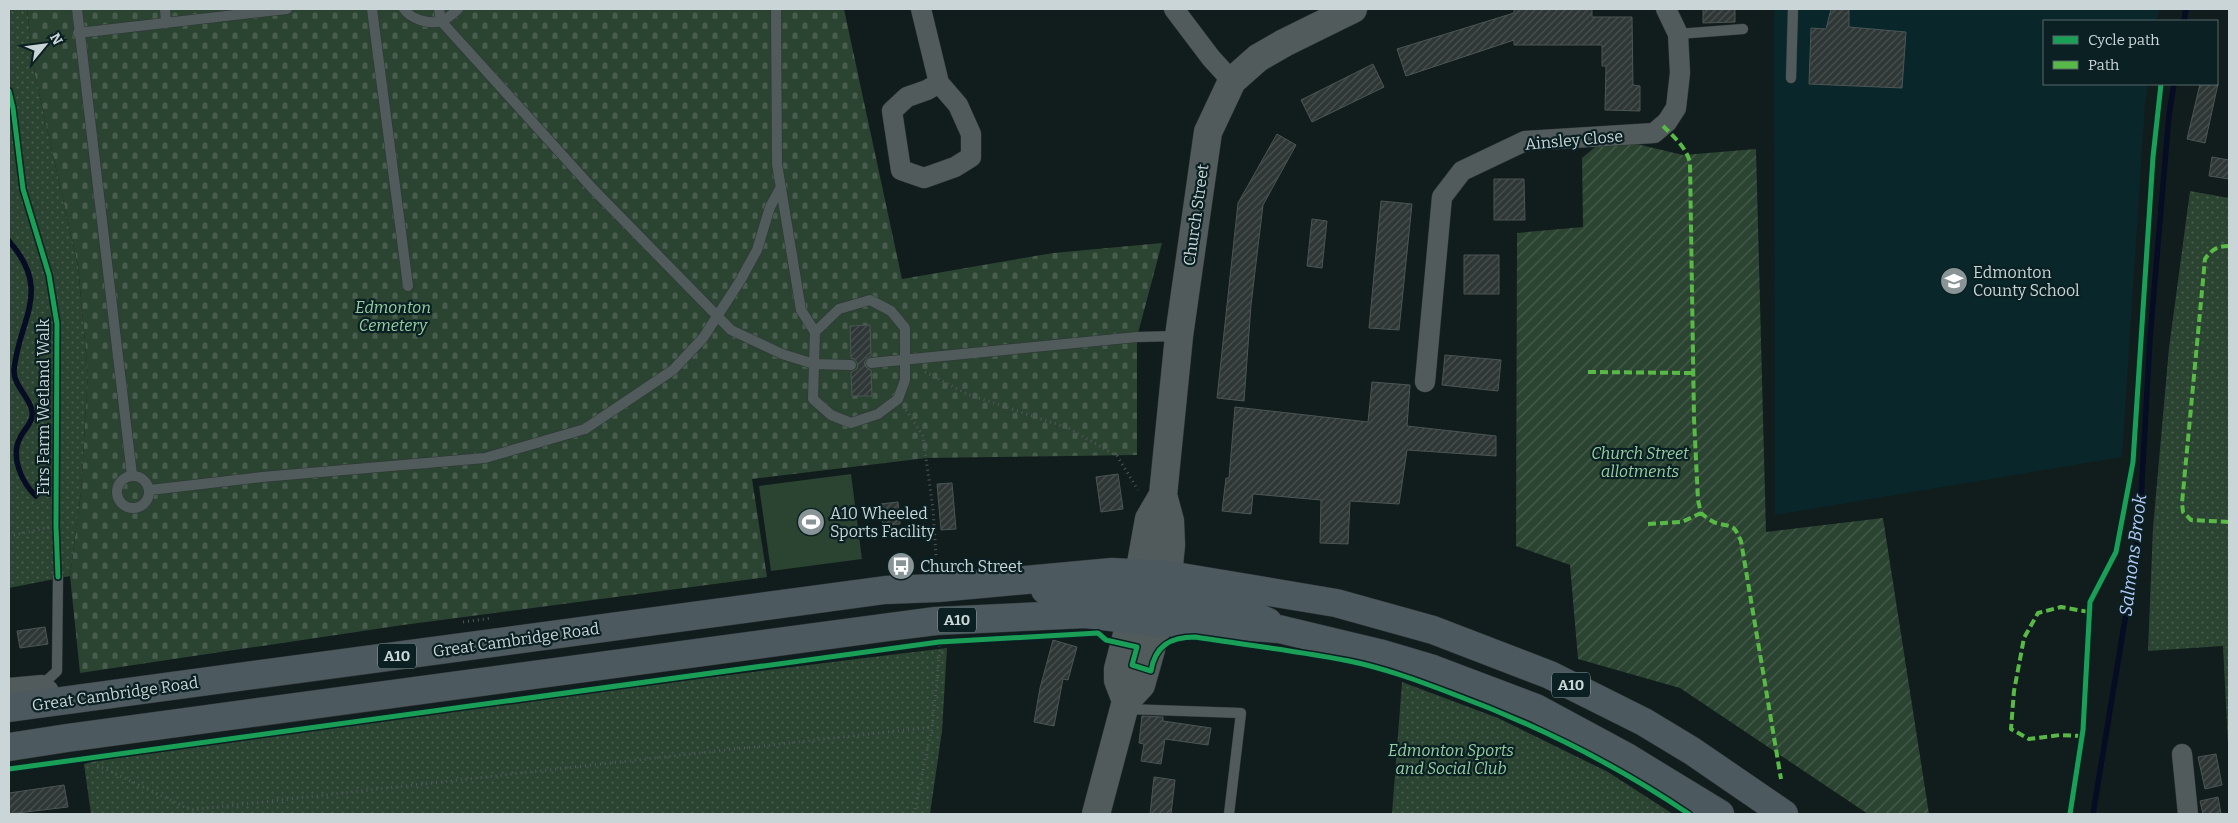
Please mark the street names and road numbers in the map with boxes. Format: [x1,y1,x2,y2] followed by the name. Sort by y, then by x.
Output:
[1524,126,1624,154] street label: Ainsley Close
[1179,163,1213,267] street label: Church Street
[34,319,53,495] street label: Firs Farm Wetland Walk
[938,608,976,632] road number: A10
[432,619,601,661] street label: Great Cambridge Road
[378,644,416,668] road number: A10
[1552,672,1590,698] road number: A10
[31,673,200,715] street label: Great Cambridge Road

